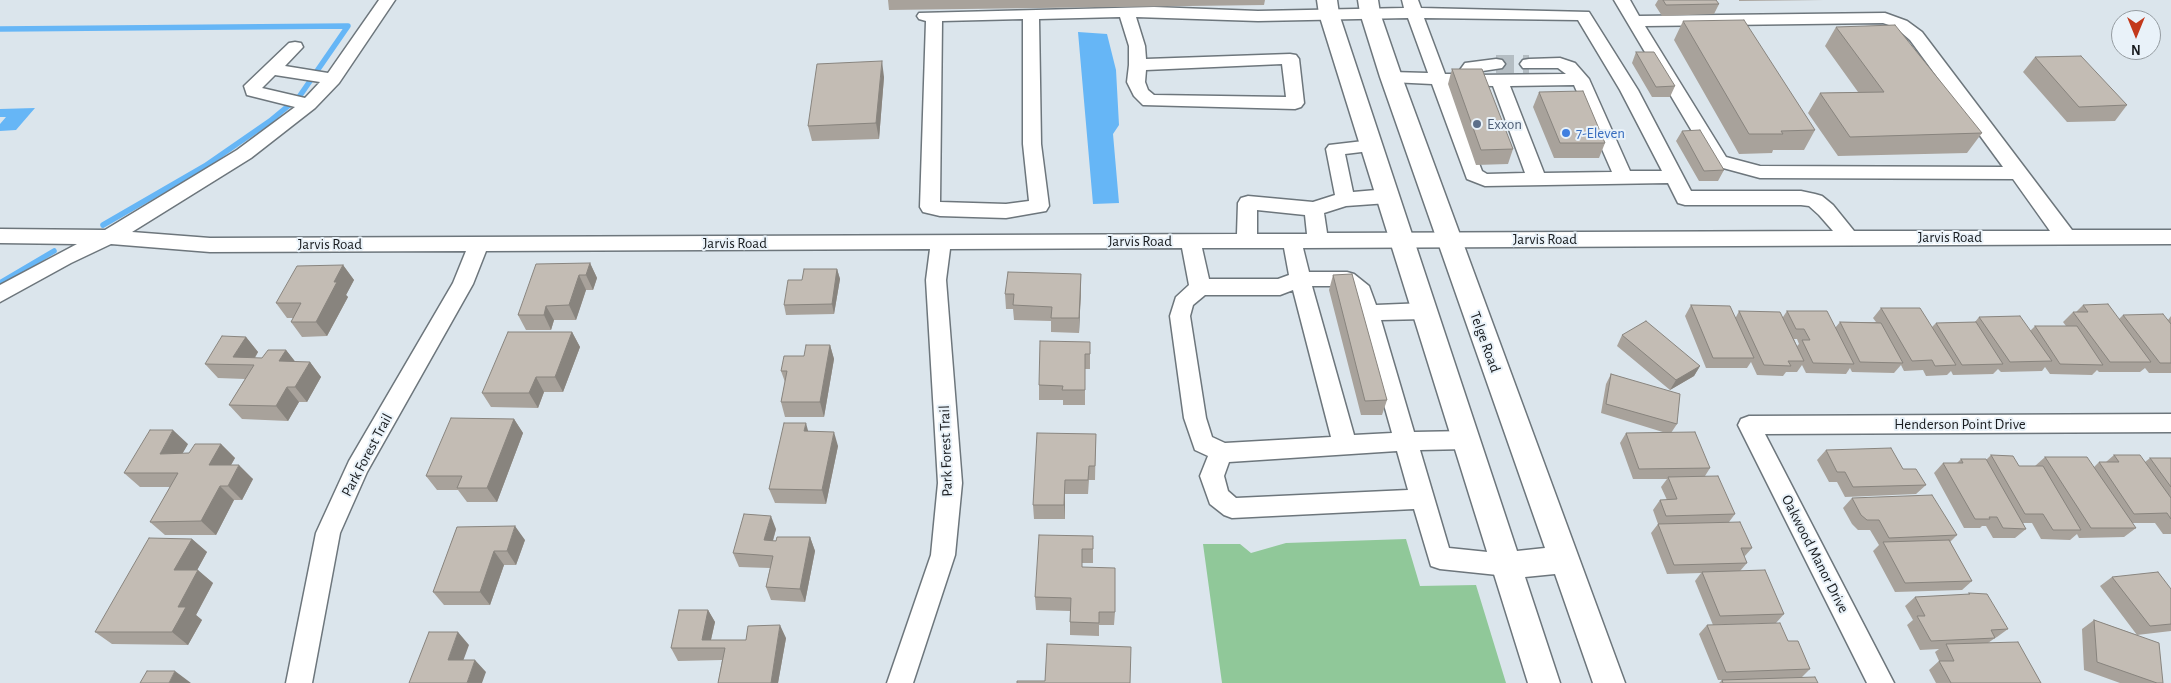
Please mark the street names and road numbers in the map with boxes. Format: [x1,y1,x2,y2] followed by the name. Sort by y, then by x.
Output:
[1918,228,1982,246] street label: Jarvis Road
[1513,230,1577,248] street label: Jarvis Road
[1108,232,1172,250] street label: Jarvis Road
[703,234,767,252] street label: Jarvis Road
[298,235,362,253] street label: Jarvis Road
[1466,309,1504,375] street label: Telge Road
[935,405,957,497] street label: Park Forest Trail
[338,410,396,500] street label: Park Forest Trail
[1894,415,2026,433] street label: Henderson Point Drive
[1777,492,1853,616] street label: Oakwood Manor Drive

